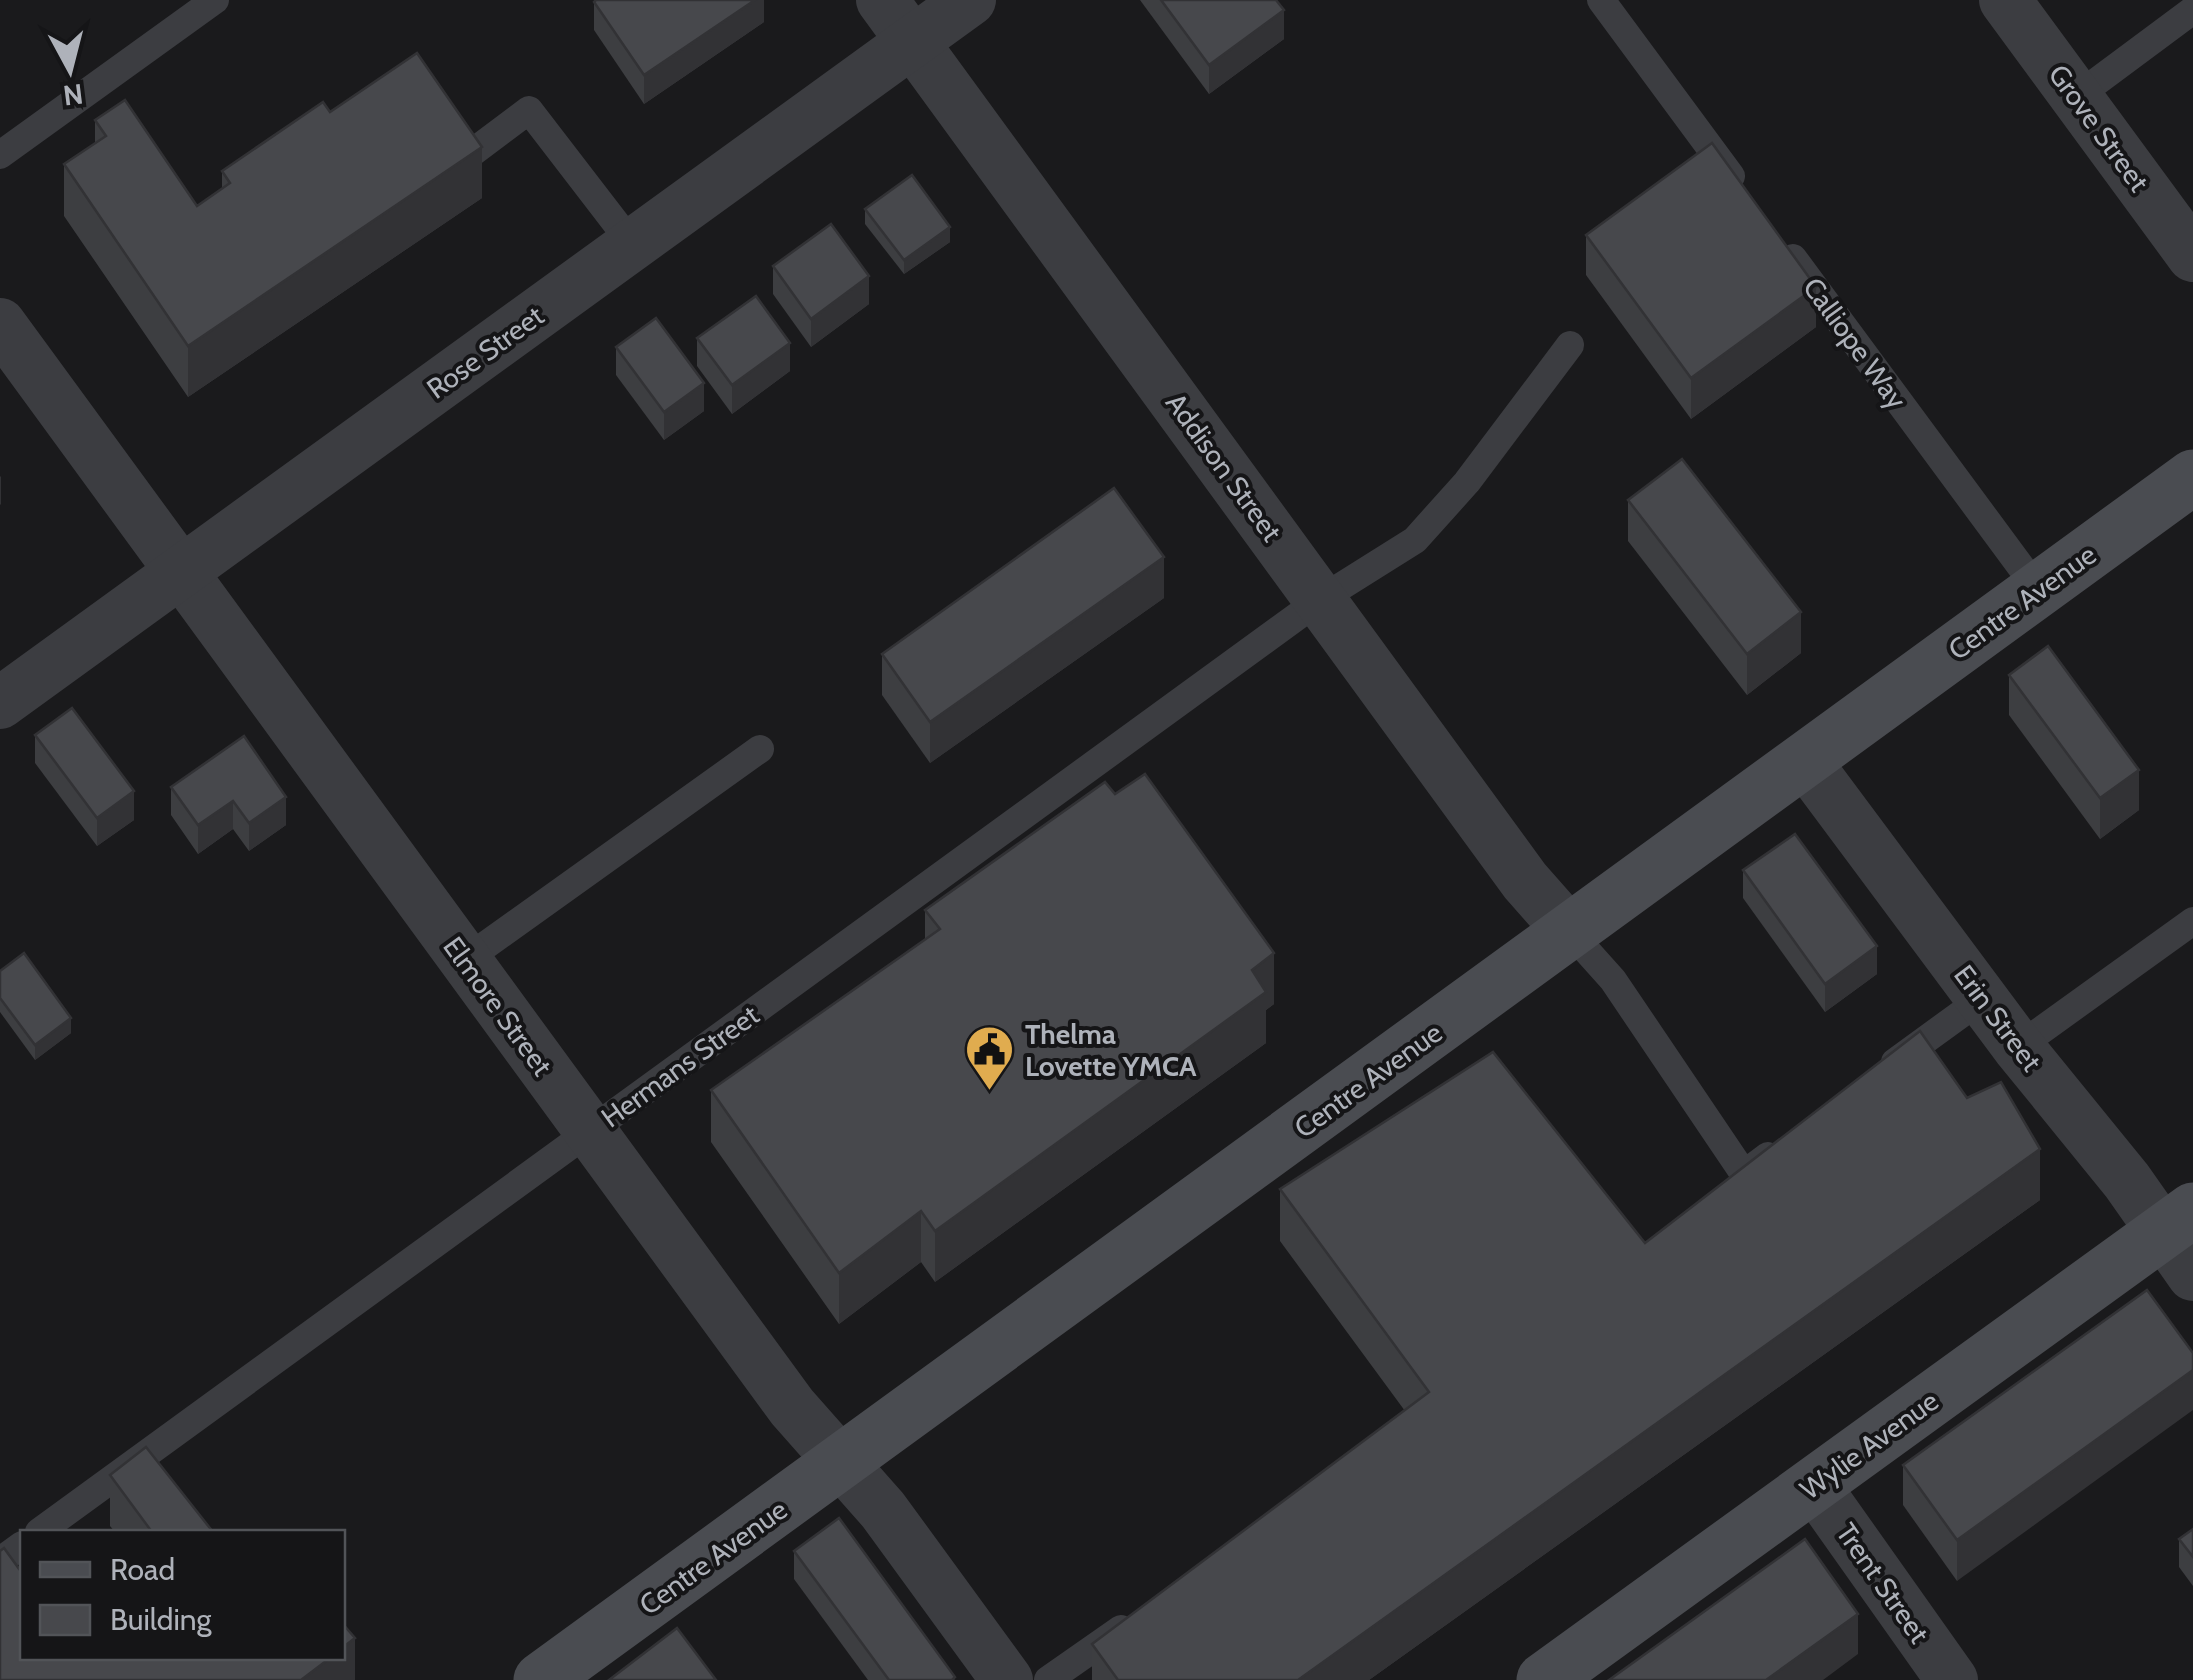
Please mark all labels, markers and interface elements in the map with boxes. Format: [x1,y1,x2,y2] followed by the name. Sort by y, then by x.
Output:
[20,20,120,120] north arrow
[2042,58,2156,198] street label: Grove Street
[61,77,85,113] text: N
[1796,271,1914,415] street label: Calliope Way
[420,298,550,406] street label: Rose Street
[1159,386,1289,548] street label: Addison Street
[1942,537,2102,667] street label: Centre Avenue
[436,930,560,1082] street label: Elmore Street
[1947,958,2049,1078] street label: Erin Street
[595,998,765,1134] street label: Hermans Street
[1288,1015,1448,1145] street label: Centre Avenue
[1025,1017,1197,1083] place label: Thelma Lovette YMCA
[964,1024,1016,1092] public building icon: Thelma Lovette YMCA
[1793,1384,1945,1506] street label: Wylie Avenue
[633,1492,793,1622] street label: Centre Avenue
[1829,1517,1937,1649] street label: Trent Street
[20,1530,345,1660] legend
[110,1551,175,1588] text: Road
[110,1601,213,1638] text: Building

